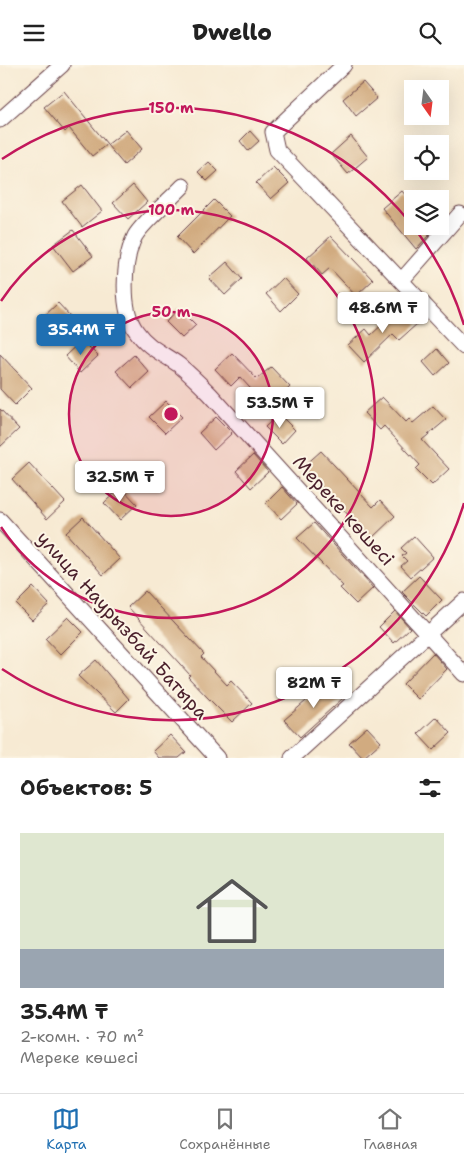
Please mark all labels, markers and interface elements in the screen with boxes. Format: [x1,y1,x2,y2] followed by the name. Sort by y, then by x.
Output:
[192,18,272,47] text: Dwello
[20,19,48,47] icon: menu
[416,19,444,47] icon: search
[404,80,449,125] north arrow
[404,80,449,235] map controls
[148,98,194,118] text: 150 m
[404,135,449,180] button: locate
[404,190,449,235] button: layers
[148,200,194,220] text: 100 m
[337,291,429,334] pin: 48.6M ₸
[348,297,418,318] text: 48.6M ₸
[152,302,191,322] text: 50 m
[35,313,127,356] pin: 35.4M ₸
[47,319,115,340] text: 35.4M ₸
[234,387,326,429] pin: 53.5M ₸
[247,392,313,413] text: 53.5M ₸
[162,405,180,423] centre of rings
[287,450,400,571] street label: Мереке көшесі
[74,461,166,503] pin: 32.5M ₸
[86,466,154,487] text: 32.5M ₸
[31,526,214,725] street label: улица Наурызбай Батыра
[279,667,349,709] pin: 82M ₸
[287,672,341,693] text: 82M ₸
[20,774,152,802] text: Объектов: 5
[416,774,444,802] icon: filters
[187,866,277,956] icon: home
[20,998,108,1026] text: 35.4M ₸
[20,1026,144,1047] text: 2-комн. · 70 m²
[20,1047,138,1068] text: Мереке көшесі
[46,1105,86,1153] tab: Карта
[179,1105,271,1153] tab: Сохранённые
[363,1105,418,1153] tab: Главная

